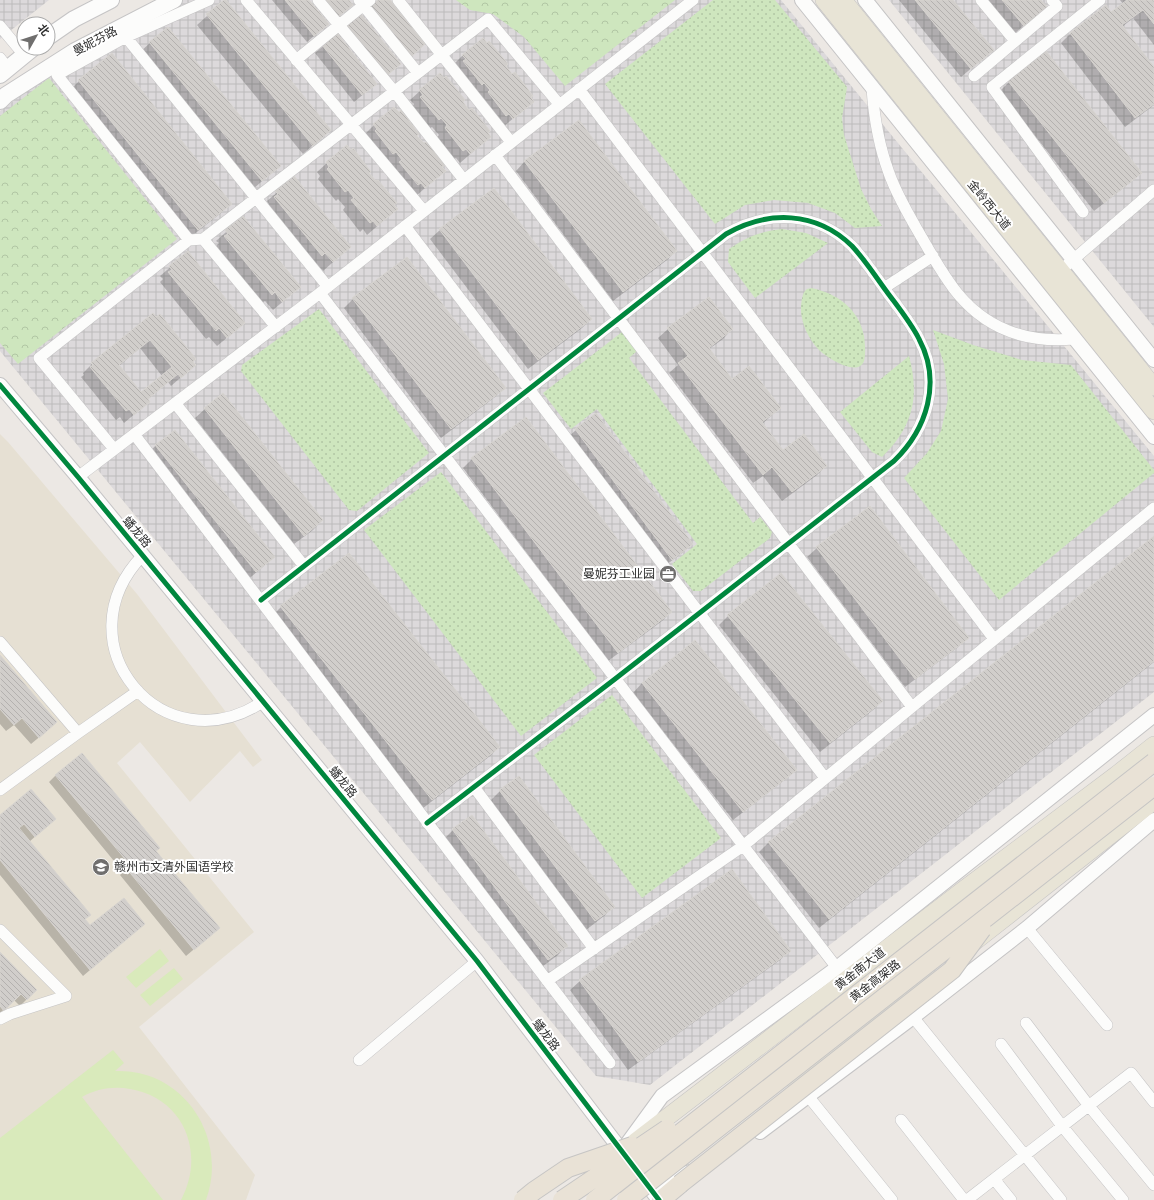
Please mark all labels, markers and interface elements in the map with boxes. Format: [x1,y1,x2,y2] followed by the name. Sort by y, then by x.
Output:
[16,16,56,56] north arrow
[36,22,52,38] text: 北
[71,24,119,58] street label: 曼妮芬路
[965,177,1013,233] street label: 金岭西大道
[120,514,154,550] street label: 蟠龙路
[658,564,678,584] office icon: 曼妮芬工业园
[583,567,655,581] place label: 曼妮芬工业园
[326,764,360,800] street label: 蟠龙路
[91,857,111,877] school or university icon: 赣州市文清外国语学校
[114,860,234,874] place label: 赣州市文清外国语学校
[832,945,888,993] street label: 黄金南大道
[847,957,903,1005] street label: 黄金高架路
[530,1016,562,1054] street label: 蟠龙路

